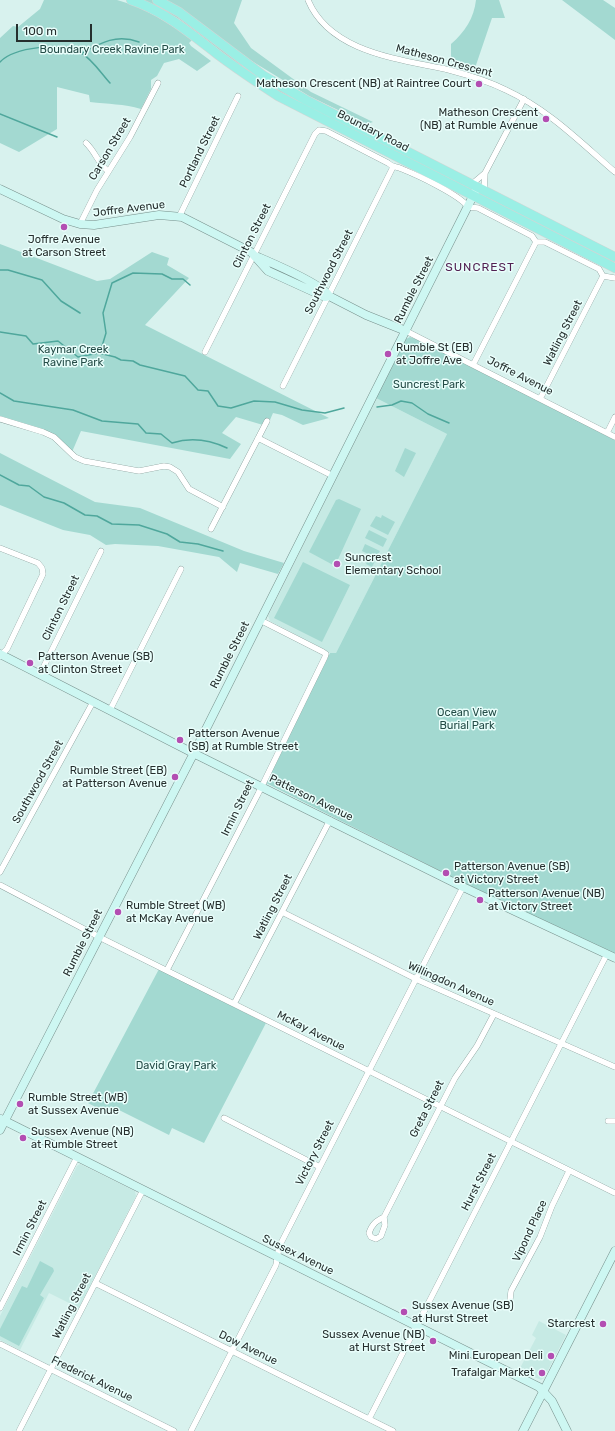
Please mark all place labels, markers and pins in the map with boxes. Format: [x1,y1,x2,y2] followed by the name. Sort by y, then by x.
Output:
[256,77,471,91] place label: Matheson Crescent (NB) at Raintree Court
[474,79,484,89] marker: Matheson Crescent (NB) at Raintree Court
[420,106,538,132] place label: Matheson Crescent (NB) at Rumble Avenue
[541,114,551,124] marker: Matheson Crescent (NB) at Rumble Avenue
[59,222,69,232] marker: Joffre Avenue at Carson Street
[22,233,106,259] place label: Joffre Avenue at Carson Street
[396,341,473,367] place label: Rumble St (EB) at Joffre Ave
[383,349,393,359] marker: Rumble St (EB) at Joffre Ave
[345,551,441,577] place label: Suncrest Elementary School
[332,559,342,569] marker: Suncrest Elementary School
[38,650,154,676] place label: Patterson Avenue (SB) at Clinton Street
[25,658,35,668] marker: Patterson Avenue (SB) at Clinton Street
[188,727,298,753] place label: Patterson Avenue (SB) at Rumble Street
[175,735,185,745] marker: Patterson Avenue (SB) at Rumble Street
[62,764,167,790] place label: Rumble Street (EB) at Patterson Avenue
[170,772,180,782] marker: Rumble Street (EB) at Patterson Avenue
[454,860,570,886] place label: Patterson Avenue (SB) at Victory Street
[441,868,451,878] marker: Patterson Avenue (SB) at Victory Street
[488,887,605,913] place label: Patterson Avenue (NB) at Victory Street
[475,895,485,905] marker: Patterson Avenue (NB) at Victory Street
[126,899,225,925] place label: Rumble Street (WB) at McKay Avenue
[113,907,123,917] marker: Rumble Street (WB) at McKay Avenue
[28,1091,127,1117] place label: Rumble Street (WB) at Sussex Avenue
[15,1099,25,1109] marker: Rumble Street (WB) at Sussex Avenue
[31,1125,134,1151] place label: Sussex Avenue (NB) at Rumble Street
[18,1133,28,1143] marker: Sussex Avenue (NB) at Rumble Street
[412,1299,514,1325] place label: Sussex Avenue (SB) at Hurst Street
[399,1307,409,1317] marker: Sussex Avenue (SB) at Hurst Street
[548,1317,595,1331] place label: Starcrest
[598,1319,608,1329] marker: Starcrest
[322,1328,425,1354] place label: Sussex Avenue (NB) at Hurst Street
[428,1336,438,1346] marker: Sussex Avenue (NB) at Hurst Street
[449,1349,543,1363] place label: Mini European Deli
[546,1351,556,1361] marker: Mini European Deli
[451,1366,534,1380] place label: Trafalgar Market
[537,1368,547,1378] marker: Trafalgar Market

